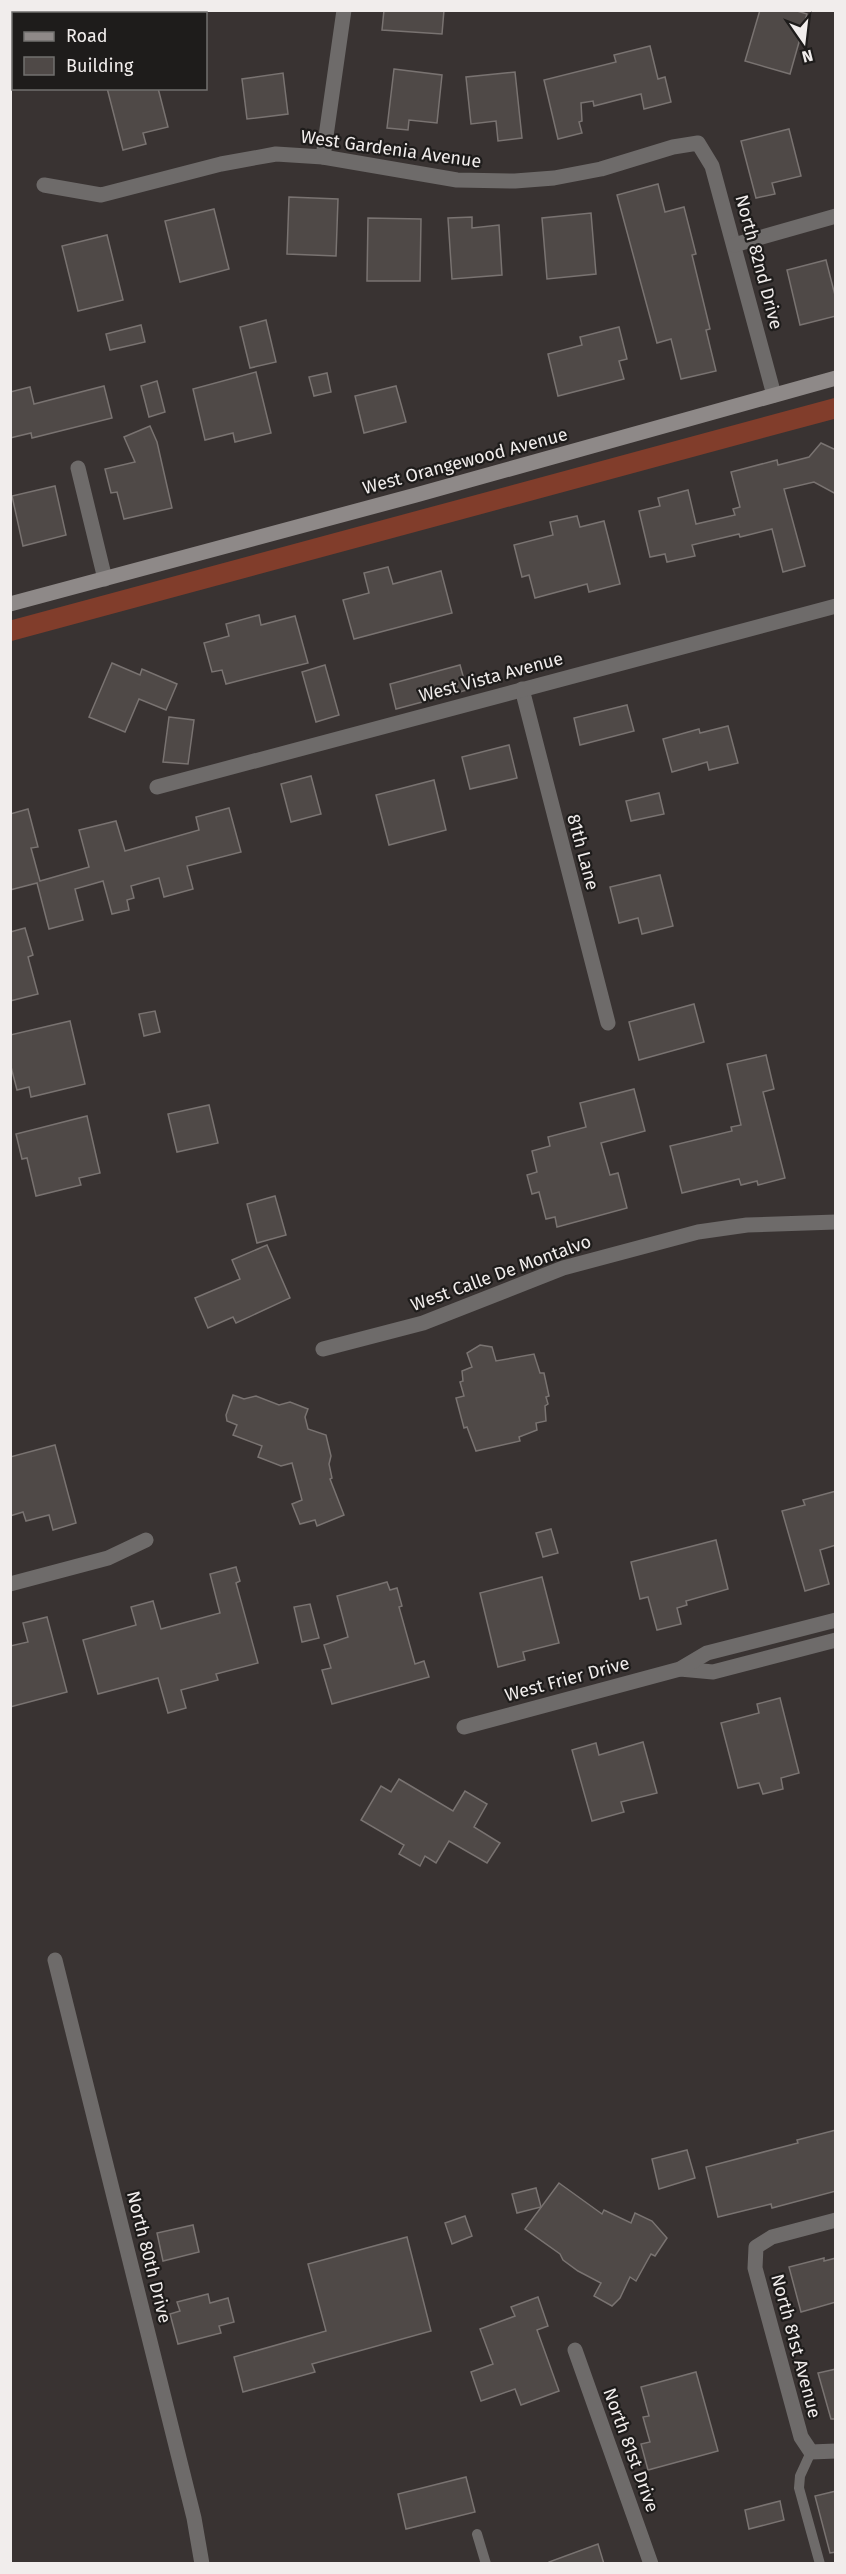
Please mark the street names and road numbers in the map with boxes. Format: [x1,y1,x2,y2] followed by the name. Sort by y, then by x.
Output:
[299,125,483,173] street label: West Gardenia Avenue
[730,192,788,332] street label: North 82nd Drive
[360,423,570,499] street label: West Orangewood Avenue
[417,647,565,707] street label: West Vista Avenue
[562,812,604,892] street label: 81th Lane
[408,1230,594,1316] street label: West Calle De Montalvo
[502,1652,632,1706] street label: West Frier Drive
[122,2189,176,2325] street label: North 80th Drive
[766,2272,826,2420] street label: North 81st Avenue
[598,2385,664,2515] street label: North 81st Drive

